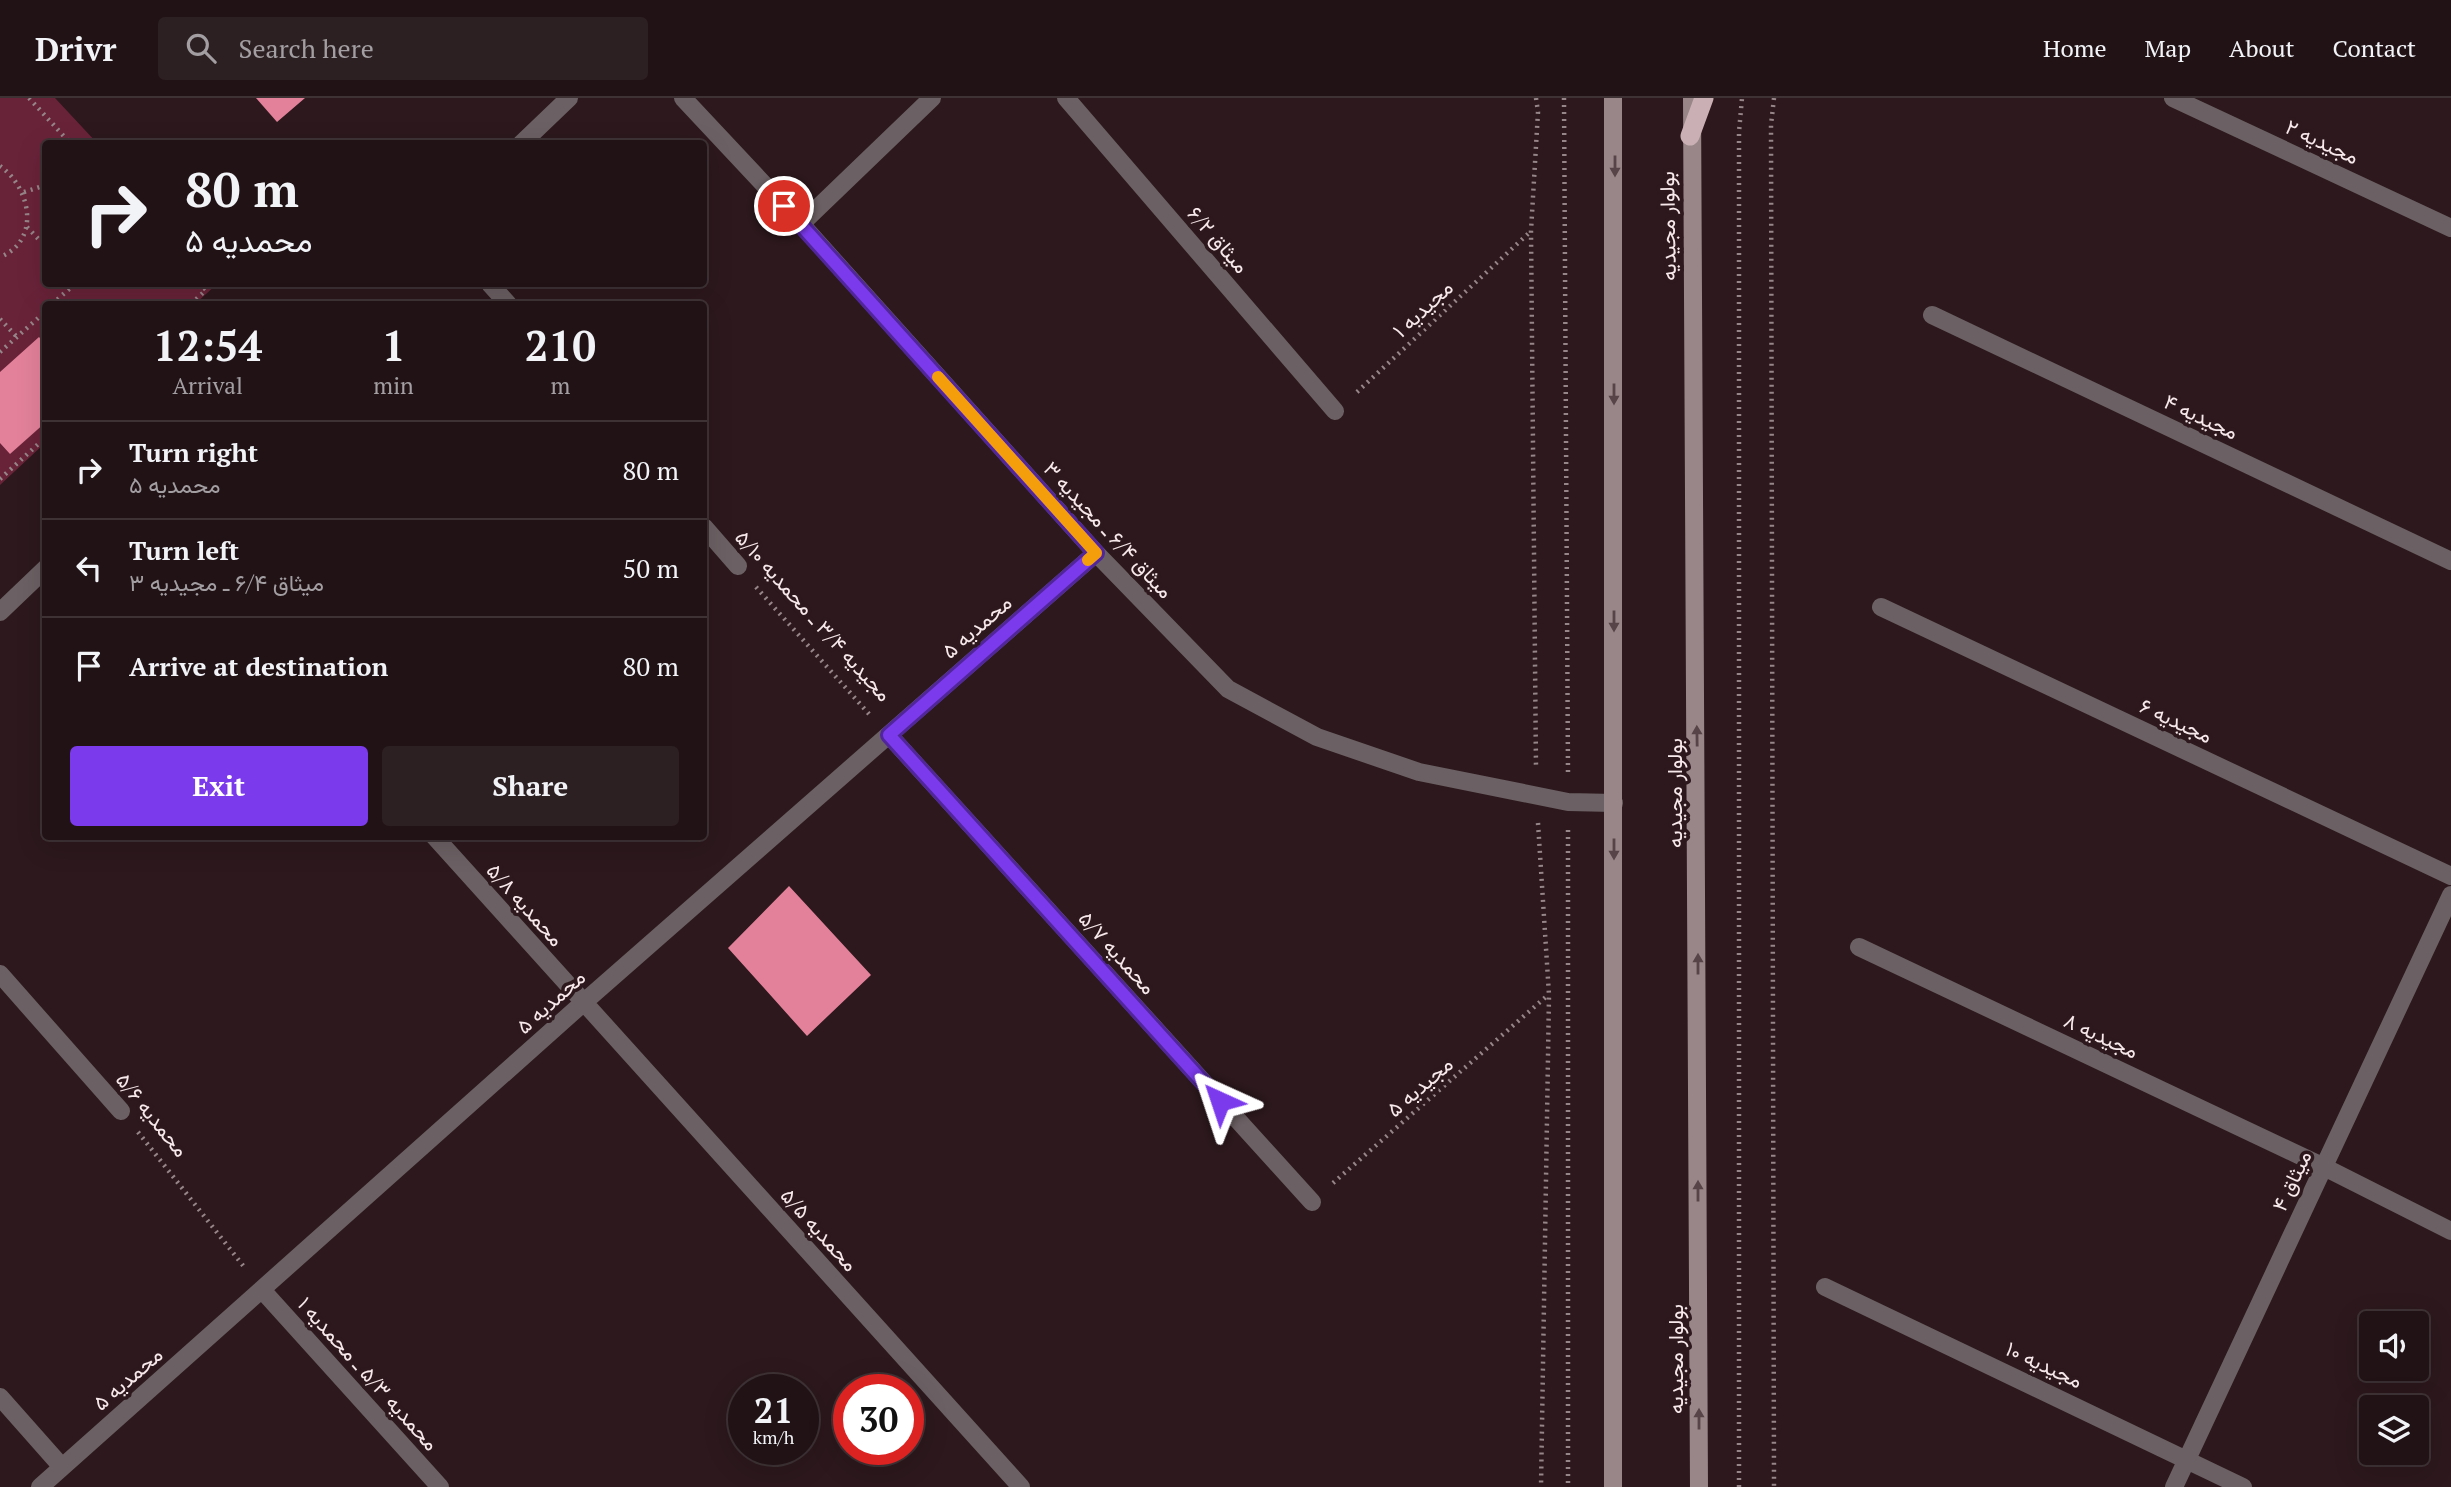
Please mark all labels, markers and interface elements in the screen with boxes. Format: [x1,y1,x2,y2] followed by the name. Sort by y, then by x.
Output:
[158,17,648,80] search box
[35,27,116,70] text: Drivr
[182,29,220,67] icon: search
[238,31,374,65] text: Search here
[2043,32,2107,64] text: Home
[2145,32,2191,64] text: Map
[2229,32,2295,64] text: About
[2333,32,2416,64] text: Contact
[2281,112,2364,170] street label: مجیدیه ۲
[1609,155,1621,177] one-way arrow
[185,156,299,221] text: 80 m
[70,168,161,259] icon: right
[1652,171,1682,281] street label: بولوار مجیدیه
[754,176,814,236] pin
[765,187,803,225] icon: arrive
[1182,200,1256,279] street label: میثاق ۶/۲
[185,219,312,261] text: محمدیه ۵
[1386,273,1459,343] street label: مجیدیه ۱
[153,317,262,373] text: 12:54
[382,317,405,373] text: 1
[525,317,596,373] text: 210
[172,370,243,401] text: Arrival
[373,370,414,401] text: min
[550,370,570,401] text: m
[1608,383,1620,405] one-way arrow
[2160,387,2243,445] street label: مجیدیه ۴
[129,435,258,469] text: Turn right
[70,451,108,489] icon: right
[623,453,679,487] text: 80 m
[1038,455,1180,604] street label: میثاق ۶/۴ ـ مجیدیه ۳
[129,469,221,500] text: محمدیه ۵
[729,524,898,707] street label: مجیدیه ۳/۴ ـ محمدیه ۵/۱۰
[129,533,239,567] text: Turn left
[70,549,108,587] icon: left
[623,551,679,585] text: 50 m
[129,567,324,598] text: میثاق ۶/۴ ـ مجیدیه ۳
[936,588,1017,664] street label: محمدیه ۵
[1608,610,1620,632] one-way arrow
[70,647,108,685] icon: arrive
[129,649,388,683] text: Arrive at destination
[623,649,679,683] text: 80 m
[2136,691,2217,749] street label: مجیدیه ۶
[1691,725,1703,747] one-way arrow
[1660,738,1688,848] street label: بولوار مجیدیه
[70,746,368,826] button: Exit
[382,746,679,826] button: Share
[1608,838,1620,860] one-way arrow
[481,857,571,952] street label: محمدیه ۵/۸
[1073,905,1163,1000] street label: محمدیه ۵/۷
[1692,953,1704,975] one-way arrow
[510,963,591,1040] street label: محمدیه ۵
[2060,1006,2143,1065] street label: مجیدیه ۸
[1380,1050,1458,1123] street label: مجیدیه ۵
[1183,1064,1257,1138] position arrow
[110,1066,195,1162] street label: محمدیه ۵/۶
[2265,1146,2317,1215] street label: میثاق ۴
[1692,1180,1704,1202] one-way arrow
[775,1182,865,1277] street label: محمدیه ۵/۵
[292,1290,445,1456] street label: محمدیه ۵/۳ ـ محمدیه ۱
[1661,1304,1689,1414] street label: بولوار مجیدیه
[2359,1311,2429,1465] map controls
[2359,1311,2429,1381] button: sound
[2001,1334,2087,1394] street label: مجیدیه ۱۰
[87,1340,168,1416] street label: محمدیه ۵
[833,1374,924,1465] speed limit sign: 30
[754,1387,793,1433] text: 21
[2359,1395,2429,1465] button: layers
[1693,1408,1705,1430] one-way arrow
[753,1425,794,1449] text: km/h

